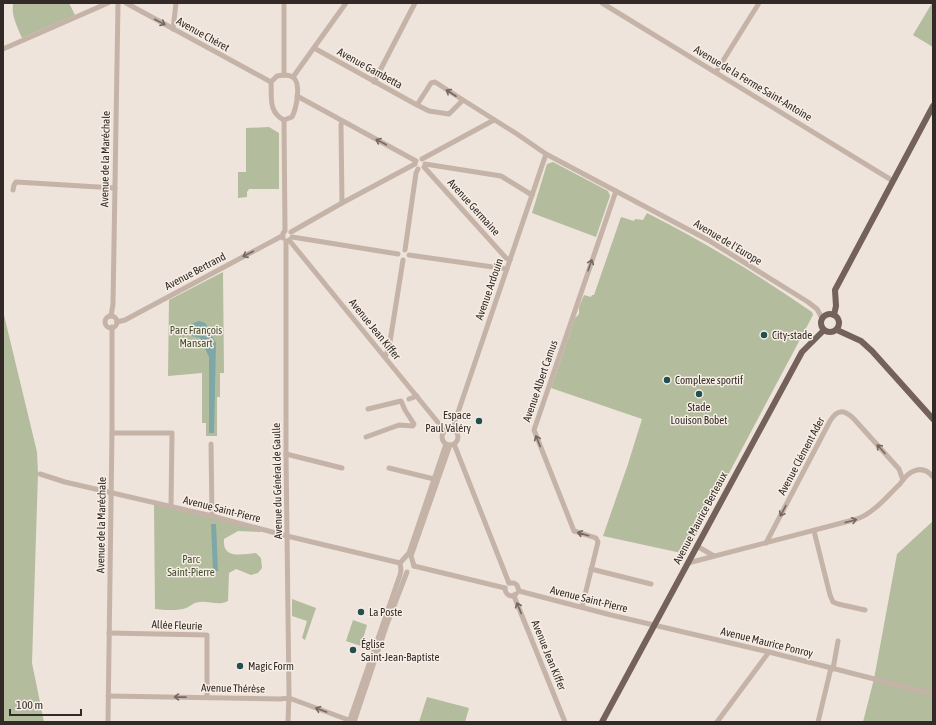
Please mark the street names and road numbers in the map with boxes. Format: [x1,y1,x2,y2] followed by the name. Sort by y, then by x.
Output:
[174,15,232,53] street label: Avenue Chéret
[692,43,814,123] street label: Avenue de la Ferme Saint-Antoine
[335,45,405,91] street label: Avenue Gambetta
[98,111,112,207] street label: Avenue de la Maréchale
[445,176,503,238] street label: Avenue Germaine
[692,217,764,267] street label: Avenue de l'Europe
[163,250,227,292] street label: Avenue Bertrand
[473,257,505,321] street label: Avenue Ardouin
[347,296,404,362] street label: Avenue Jean Kiffer
[520,339,560,423] street label: Avenue Albert Camus
[775,414,827,497] street label: Avenue Clément Ader
[270,423,284,539] street label: Avenue du Général de Gaulle
[671,470,730,566] street label: Avenue Maurice Berteaux
[94,477,108,573] street label: Avenue de la Maréchale
[182,494,262,524] street label: Avenue Saint-Pierre
[549,584,629,614] street label: Avenue Saint-Pierre
[151,618,203,632] street label: Allée Fleurie
[529,618,569,693] street label: Avenue Jean Kiffer
[720,625,815,659] street label: Avenue Maurice Ponroy
[201,681,265,695] street label: Avenue Thérèse

